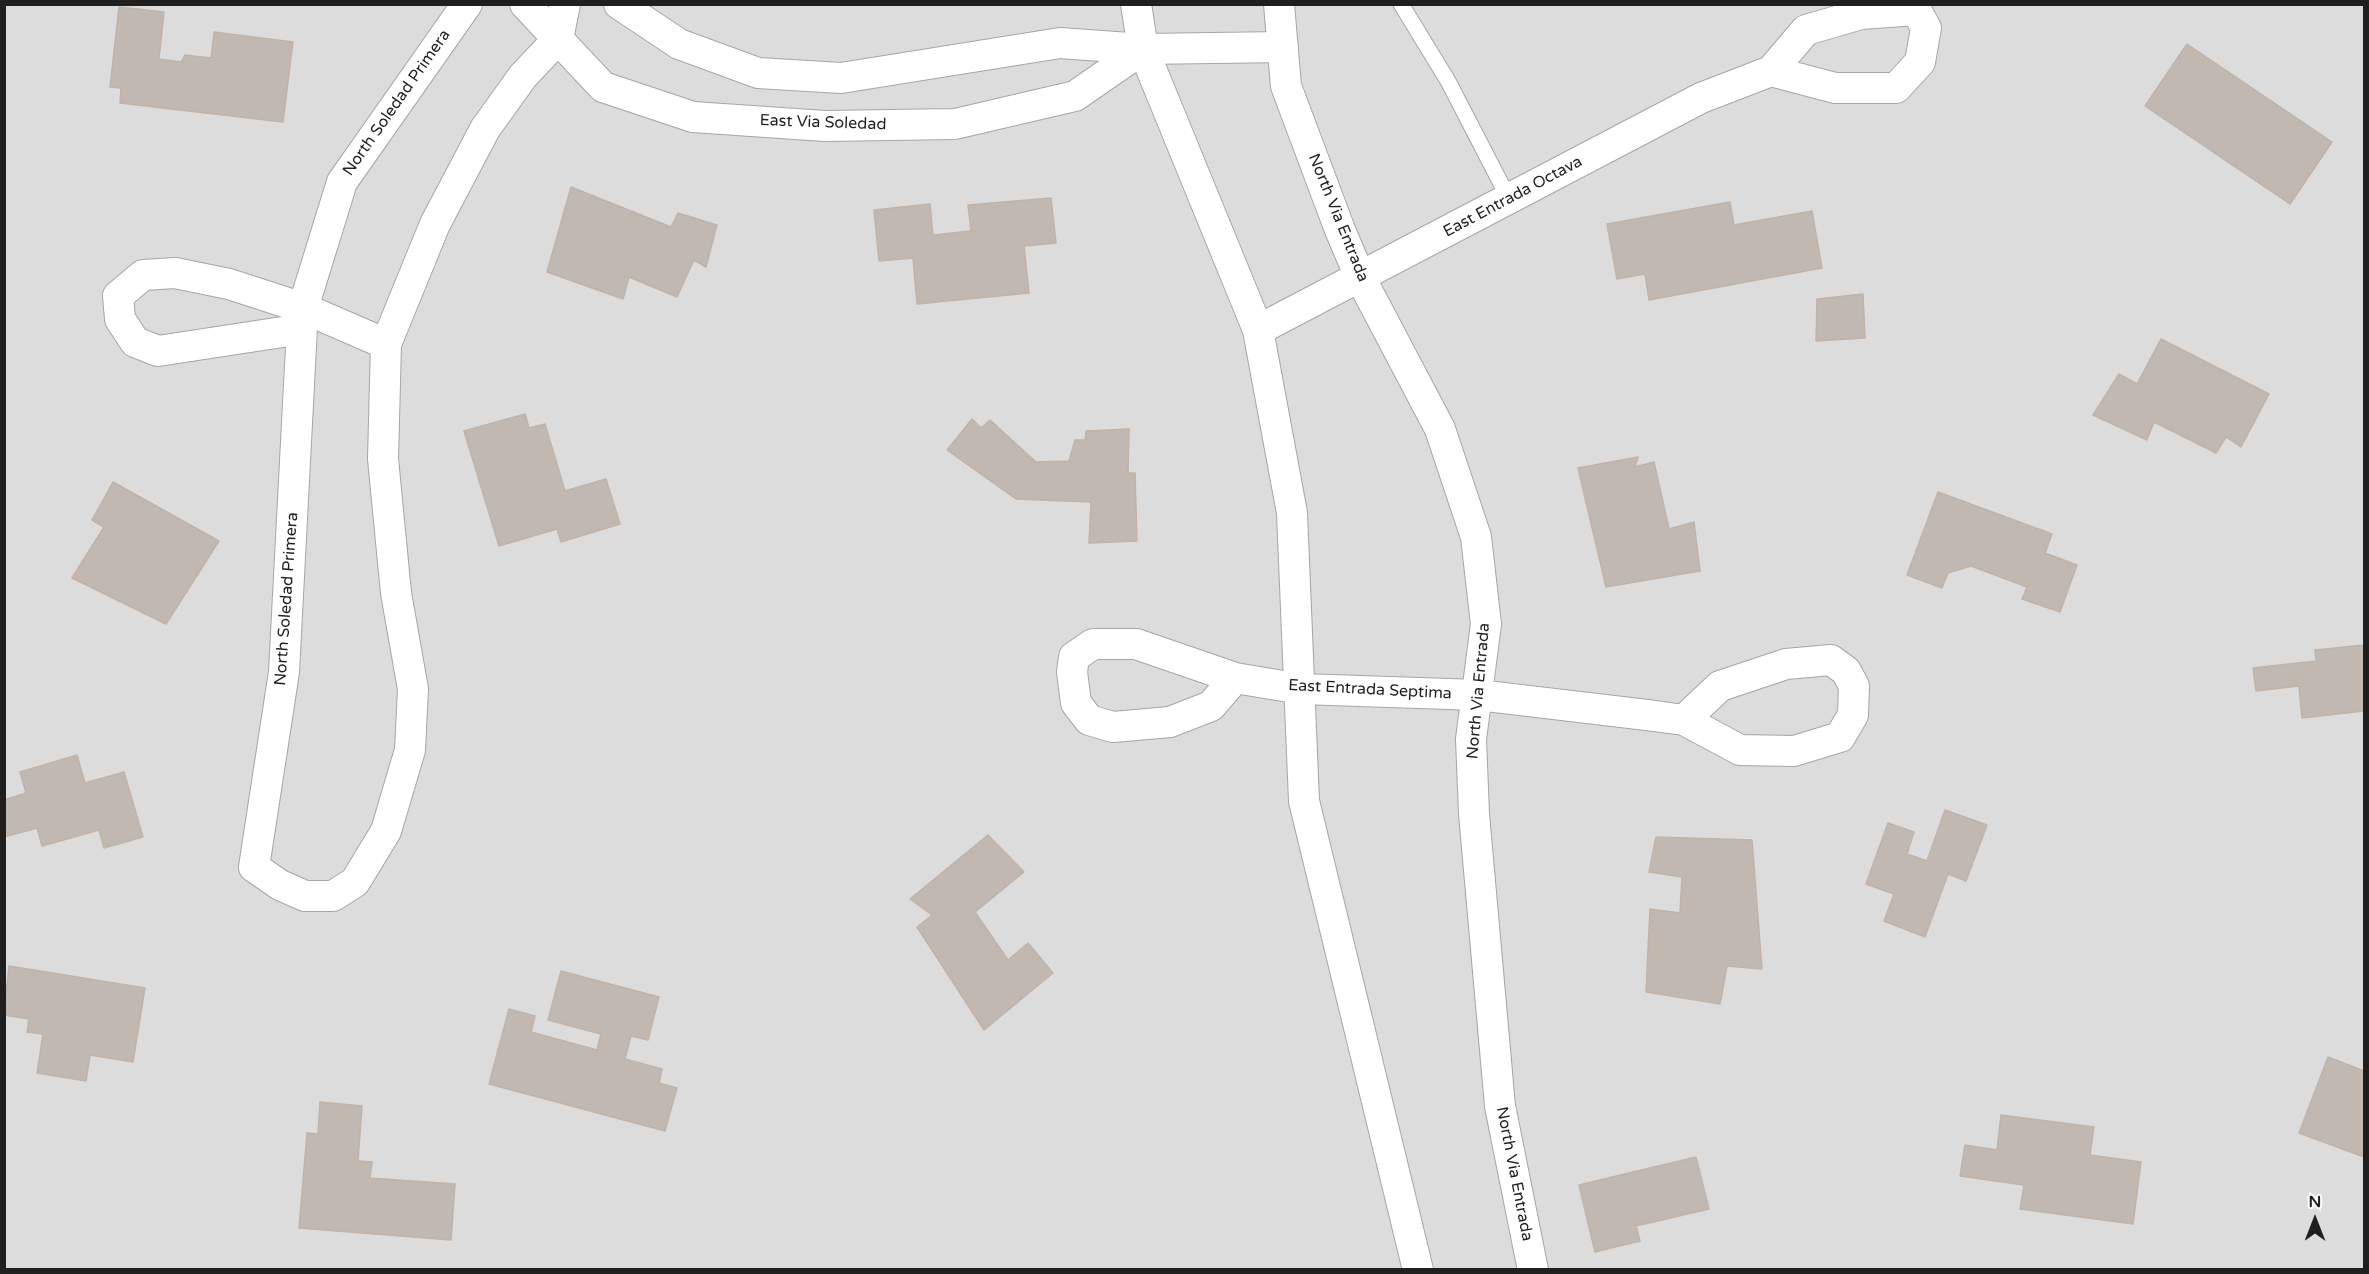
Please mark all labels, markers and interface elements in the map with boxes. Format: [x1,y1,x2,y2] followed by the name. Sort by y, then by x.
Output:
[339,26,455,180] street label: North Soledad Primera
[759,111,887,135] street label: East Via Soledad
[1304,151,1372,285] street label: North Via Entrada
[1440,152,1586,242] street label: East Entrada Octava
[271,512,303,686] street label: North Soledad Primera
[1463,622,1495,760] street label: North Via Entrada
[1288,676,1452,704] street label: East Entrada Septima
[1492,1105,1536,1243] street label: North Via Entrada
[2285,1190,2345,1250] north arrow
[2309,1192,2321,1212] text: N

